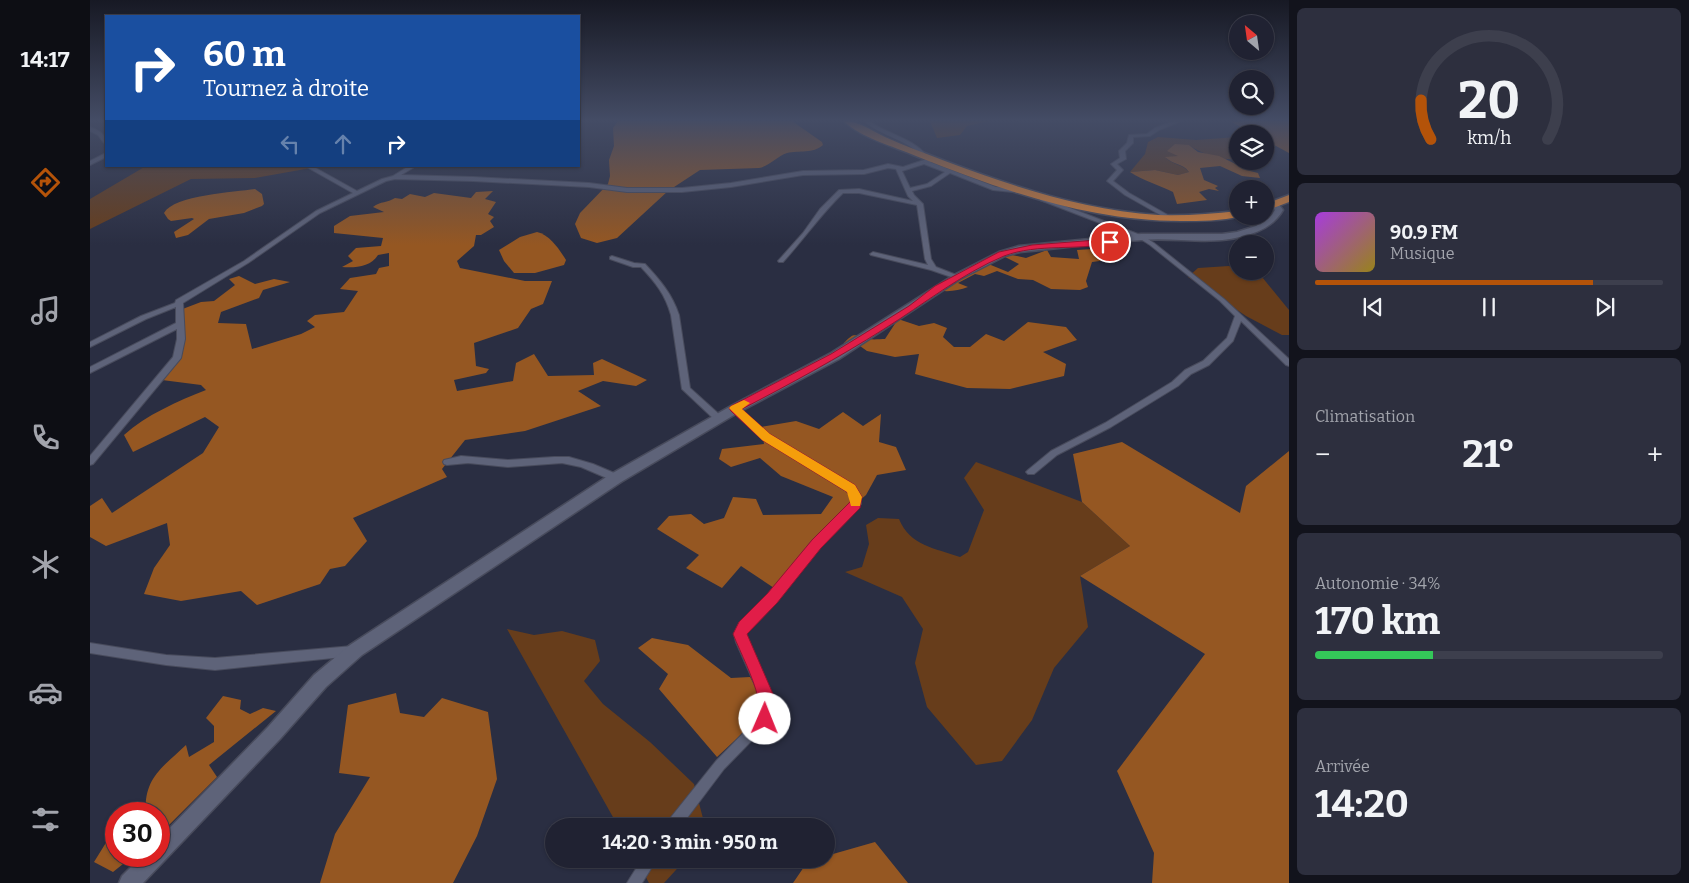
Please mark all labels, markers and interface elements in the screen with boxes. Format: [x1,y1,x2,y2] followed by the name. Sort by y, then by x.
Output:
[1229,15,1274,60] north arrow
[1229,15,1274,280] map controls
[203,33,286,75] text: 60 m
[120,35,185,100] icon: right
[20,46,70,73] text: 14:17
[1458,69,1520,132] text: 20
[1229,70,1274,115] button: search
[203,75,369,102] text: Tournez à droite
[1229,125,1274,170] button: layers
[1467,127,1511,149] text: km/h
[276,130,304,158] icon: left
[329,130,357,158] icon: ahead
[382,130,410,158] icon: right
[28,165,63,200] icon: directions
[1229,180,1274,225] button: +
[1089,221,1131,263] pin
[1390,221,1458,244] text: 90.9 FM
[1096,228,1124,256] icon: arrive
[1229,235,1274,280] button: −
[1390,244,1455,263] text: Musique
[28,293,63,328] icon: music
[1359,293,1387,321] icon: previous
[1475,293,1503,321] icon: pause
[1591,293,1619,321] icon: next
[1315,407,1415,426] text: Climatisation
[28,420,63,455] icon: phone
[1462,431,1515,477] text: 21°
[1315,438,1330,471] text: −
[1647,438,1663,471] text: +
[28,547,63,582] icon: climate
[1315,574,1440,593] text: Autonomie · 34%
[1315,598,1440,644] text: 170 km
[28,675,63,710] icon: car
[738,692,790,744] position arrow
[1315,757,1370,776] text: Arrivée
[1315,781,1409,827] text: 14:20
[28,802,63,837] icon: filters
[105,802,170,867] speed limit sign: 30
[602,831,778,854] text: 14:20 · 3 min · 950 m

